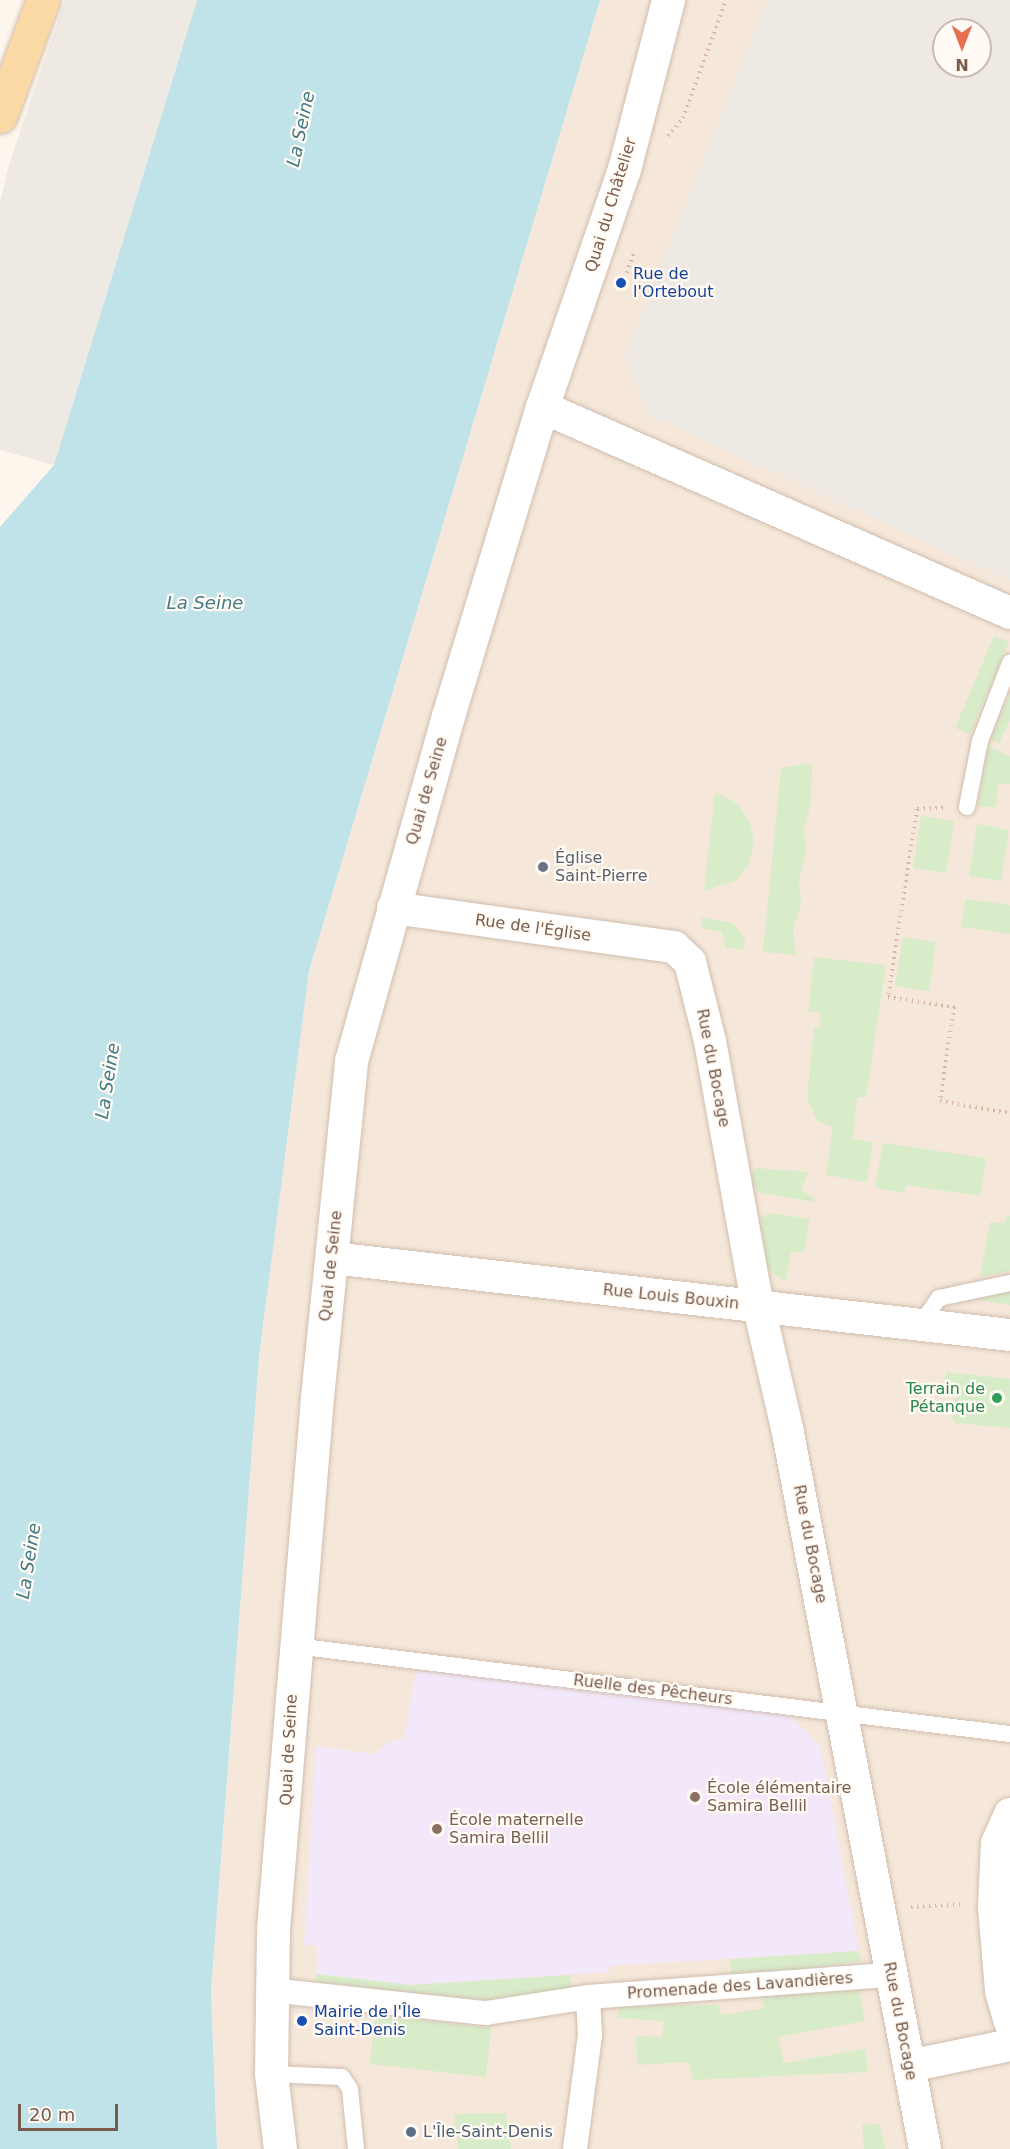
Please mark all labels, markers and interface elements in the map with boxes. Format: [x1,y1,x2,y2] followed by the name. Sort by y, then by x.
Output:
[932,18,992,78] north arrow
[955,55,969,74] text: N
[282,89,320,169] water label: La Seine
[581,135,641,275] street label: Quai du Châtelier
[633,264,713,302] place label: Rue de l'Ortebout
[614,276,628,290] marker: Rue de l'Ortebout
[167,592,243,614] water label: La Seine
[402,735,452,847] street label: Quai de Seine
[555,848,648,886] place label: Église Saint-Pierre
[536,860,550,874] marker: Église Saint-Pierre
[474,910,592,946] street label: Rue de l'Église
[692,1007,734,1129] street label: Rue du Bocage
[91,1041,125,1121] water label: La Seine
[316,1210,346,1322] street label: Quai de Seine
[602,1280,740,1314] street label: Rue Louis Bouxin
[906,1379,985,1417] place label: Terrain de Pétanque
[990,1391,1004,1405] marker: Terrain de Pétanque
[789,1483,831,1605] street label: Rue du Bocage
[12,1521,46,1601] water label: La Seine
[572,1671,734,1709] street label: Ruelle des Pêcheurs
[276,1694,302,1806] street label: Quai de Seine
[707,1778,851,1816] place label: École élémentaire Samira Bellil
[688,1790,702,1804] marker: École élémentaire Samira Bellil
[449,1810,584,1848] place label: École maternelle Samira Bellil
[430,1822,444,1836] marker: École maternelle Samira Bellil
[879,1960,921,2082] street label: Rue du Bocage
[626,1969,854,2003] street label: Promenade des Lavandières
[314,2002,421,2040] place label: Mairie de l'Île Saint-Denis
[295,2014,309,2028] marker: Mairie de l'Île Saint-Denis
[21,2092,122,2130] scale bar
[29,2104,75,2125] text: 20 m
[423,2122,553,2142] place label: L'Île-Saint-Denis
[404,2125,418,2139] marker: L'Île-Saint-Denis

